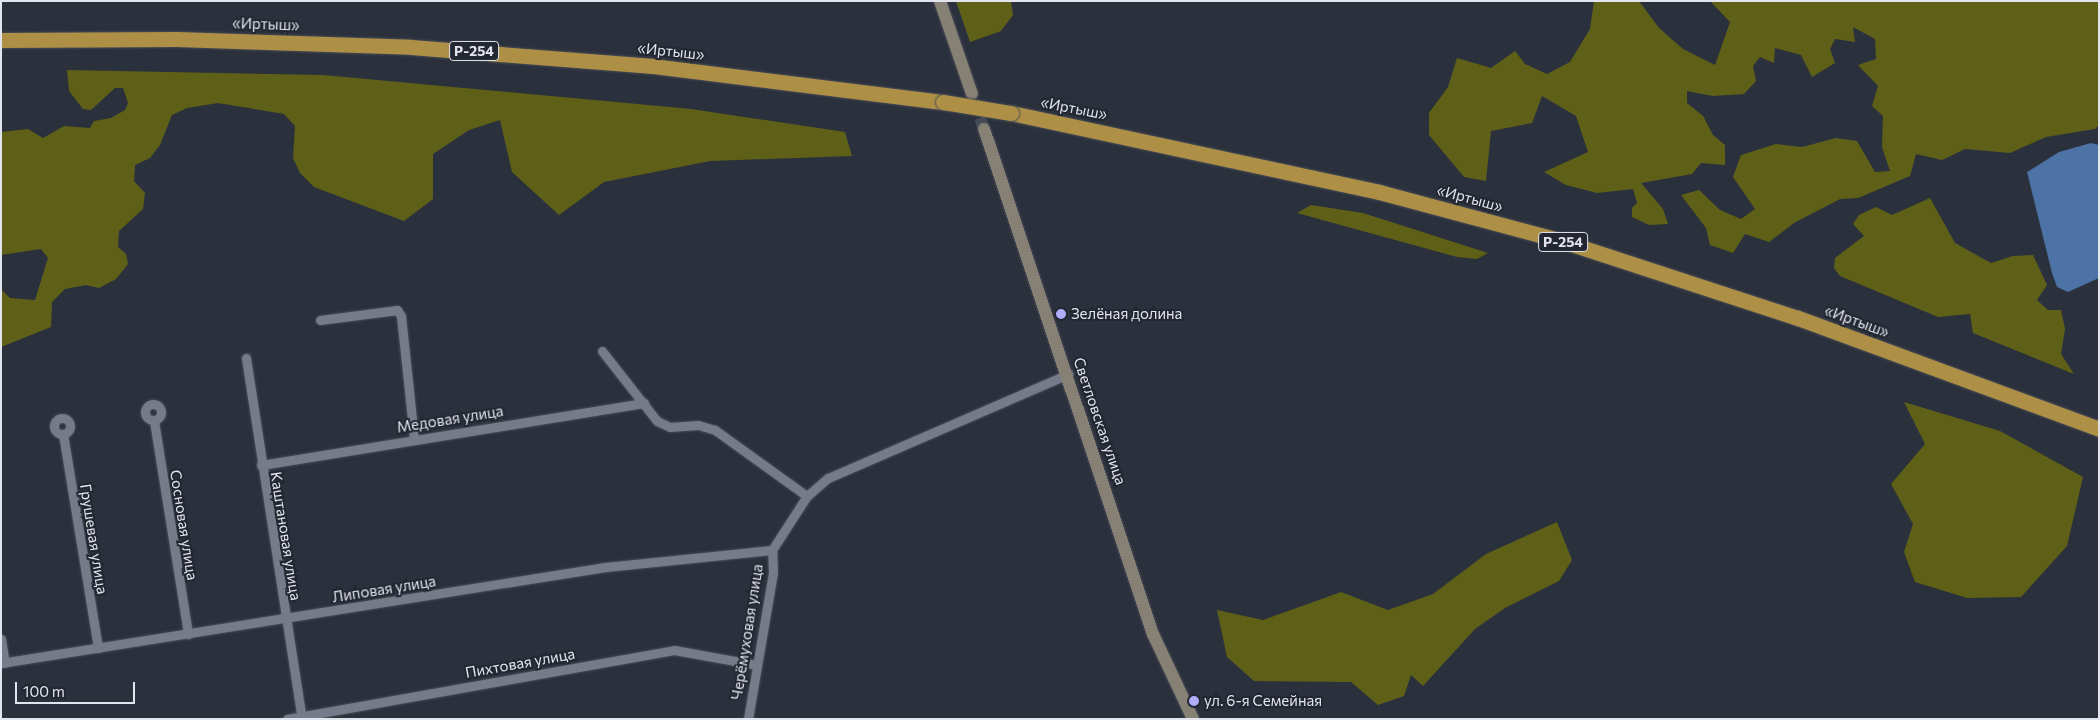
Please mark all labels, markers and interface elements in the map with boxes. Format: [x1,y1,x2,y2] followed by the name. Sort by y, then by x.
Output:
[232,14,300,34] street label: «Иртыш»
[637,39,705,63] street label: «Иртыш»
[449,40,499,62] road number: Р-254
[1039,93,1109,123] street label: «Иртыш»
[1435,181,1505,215] street label: «Иртыш»
[1538,230,1588,253] road number: Р-254
[1822,301,1892,341] street label: «Иртыш»
[1071,305,1182,323] place label: Зелёная долина
[1055,308,1067,320] marker: Зелёная долина
[1070,355,1130,487] street label: Светловская улица
[396,402,504,436] street label: Медовая улица
[166,468,202,582] street label: Сосновая улица
[267,470,305,602] street label: Каштановая улица
[76,483,112,595] street label: Грушевая улица
[727,563,767,701] street label: Черёмуховая улица
[331,572,437,606] street label: Липовая улица
[464,644,576,682] street label: Пихтовая улица
[18,672,138,704] scale bar
[23,682,65,700] text: 100 m
[1204,692,1322,710] place label: ул. 6-я Семейная
[1188,695,1200,707] marker: ул. 6-я Семейная

